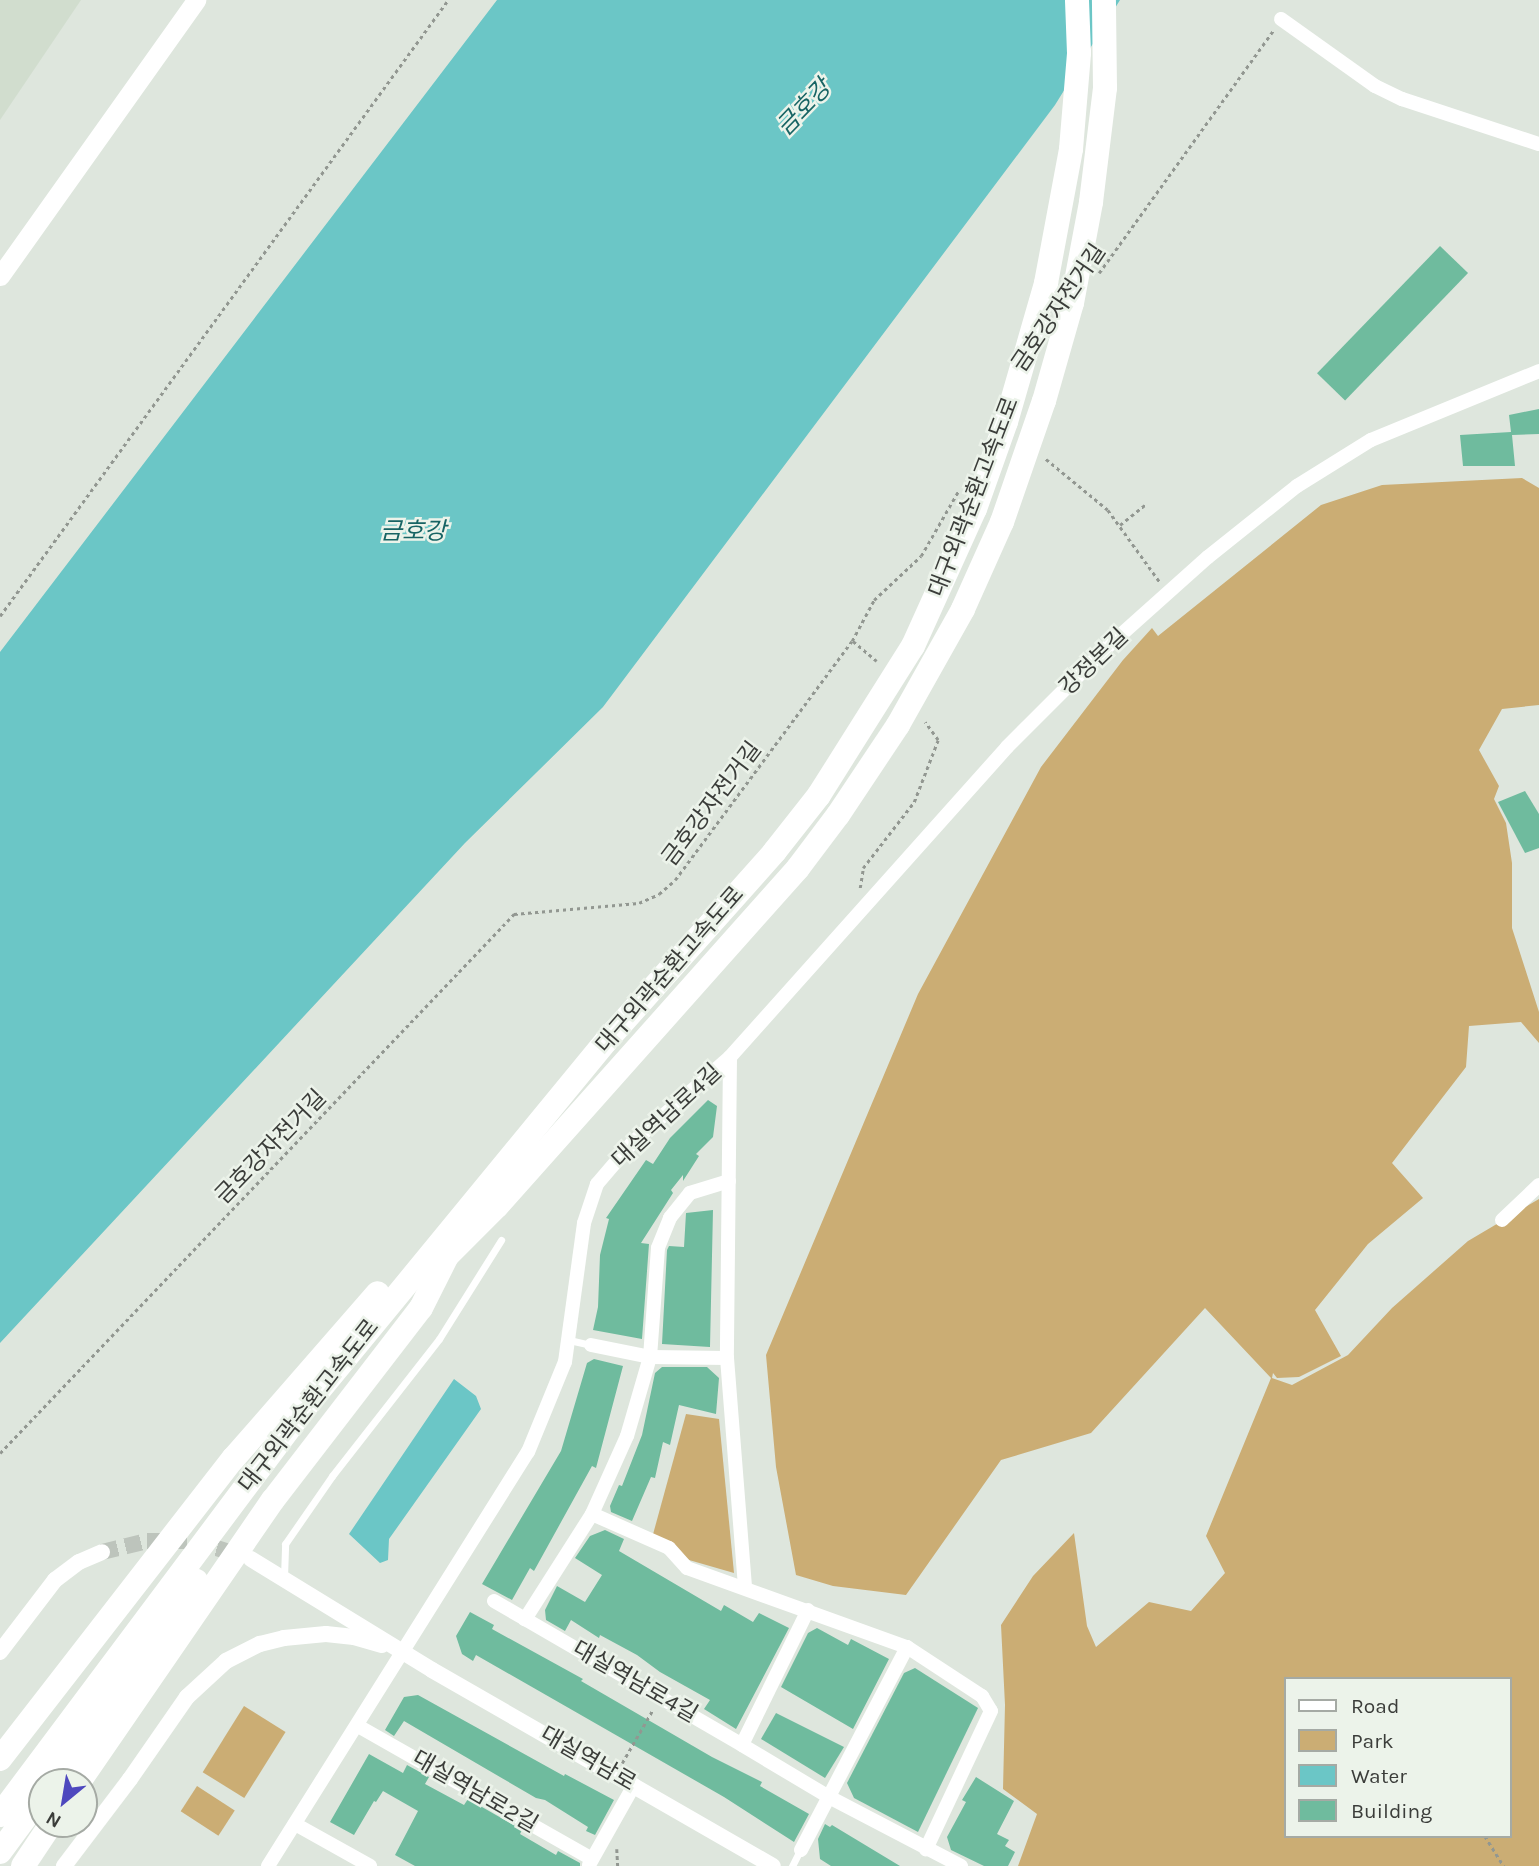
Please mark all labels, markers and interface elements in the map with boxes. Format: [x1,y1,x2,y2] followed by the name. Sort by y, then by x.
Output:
[771,74,837,142] water label: 금호강
[1006,239,1112,377] street label: 금호강자전거길
[923,393,1025,601] street label: 대구외곽순환고속도로
[380,518,446,546] water label: 금호강
[1054,623,1134,701] street label: 강정본길
[656,737,768,871] street label: 금호강자전거길
[590,881,750,1059] street label: 대구외곽순환고속도로
[606,1058,728,1174] street label: 대실역남로4길
[210,1084,332,1210] street label: 금호강자전거길
[233,1314,385,1498] street label: 대구외곽순환고속도로
[568,1635,702,1729] street label: 대실역남로4길
[1284,1677,1511,1838] legend
[1351,1694,1399,1718] text: Road
[535,1721,641,1797] street label: 대실역남로
[1351,1729,1394,1753] text: Park
[407,1745,543,1839] street label: 대실역남로2길
[1351,1764,1407,1788] text: Water
[28,1768,98,1838] north arrow
[1351,1799,1432,1823] text: Building
[42,1807,65,1832] text: N

